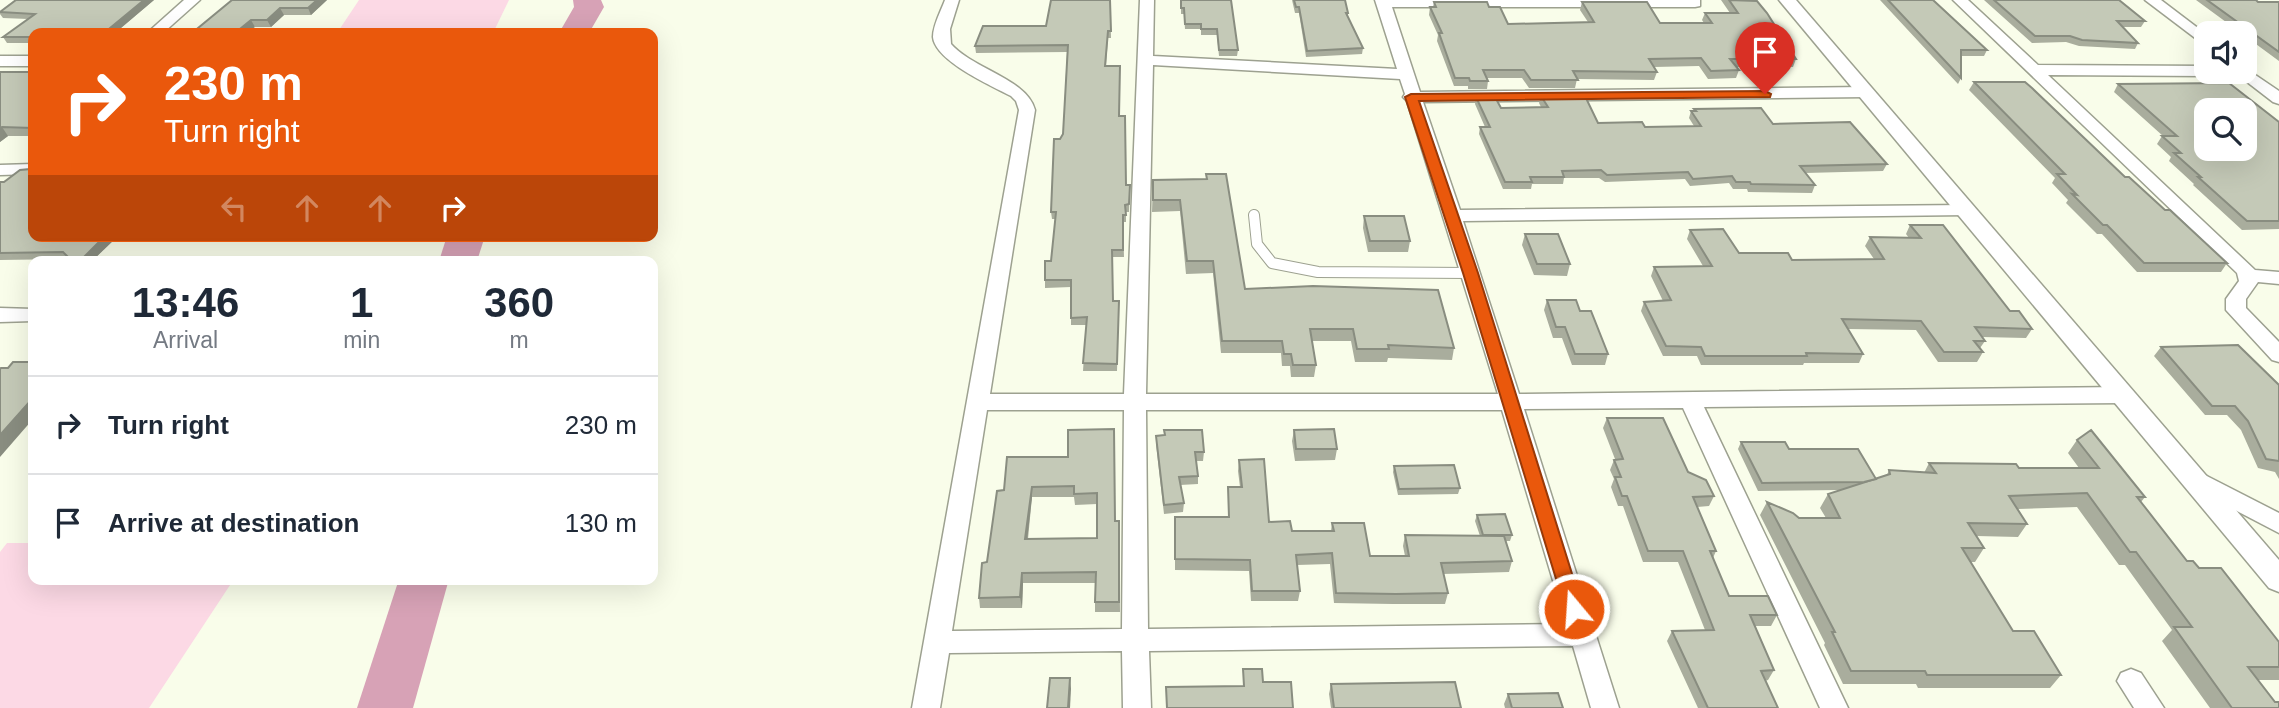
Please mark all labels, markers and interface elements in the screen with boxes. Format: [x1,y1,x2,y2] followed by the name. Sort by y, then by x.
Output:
[2194,21,2257,161] map controls
[2194,21,2257,84] button: sound
[1735,22,1795,94] pin
[1746,33,1784,71] icon: arrive
[49,56,140,147] icon: right
[164,56,303,110] text: 230 m
[2194,98,2257,161] button: search
[164,113,300,149] text: Turn right
[215,189,253,227] icon: left
[288,189,326,227] icon: ahead
[361,189,399,227] icon: ahead
[434,189,472,227] icon: right
[132,279,239,326] text: 13:46
[350,279,373,326] text: 1
[484,279,554,326] text: 360
[153,327,218,353] text: Arrival
[343,327,380,353] text: min
[510,327,529,353] text: m
[49,406,87,444] icon: right
[108,410,229,440] text: Turn right
[565,410,637,440] text: 230 m
[49,504,87,542] icon: arrive
[108,508,359,538] text: Arrive at destination
[565,508,637,538] text: 130 m
[1537,572,1611,646] position arrow

